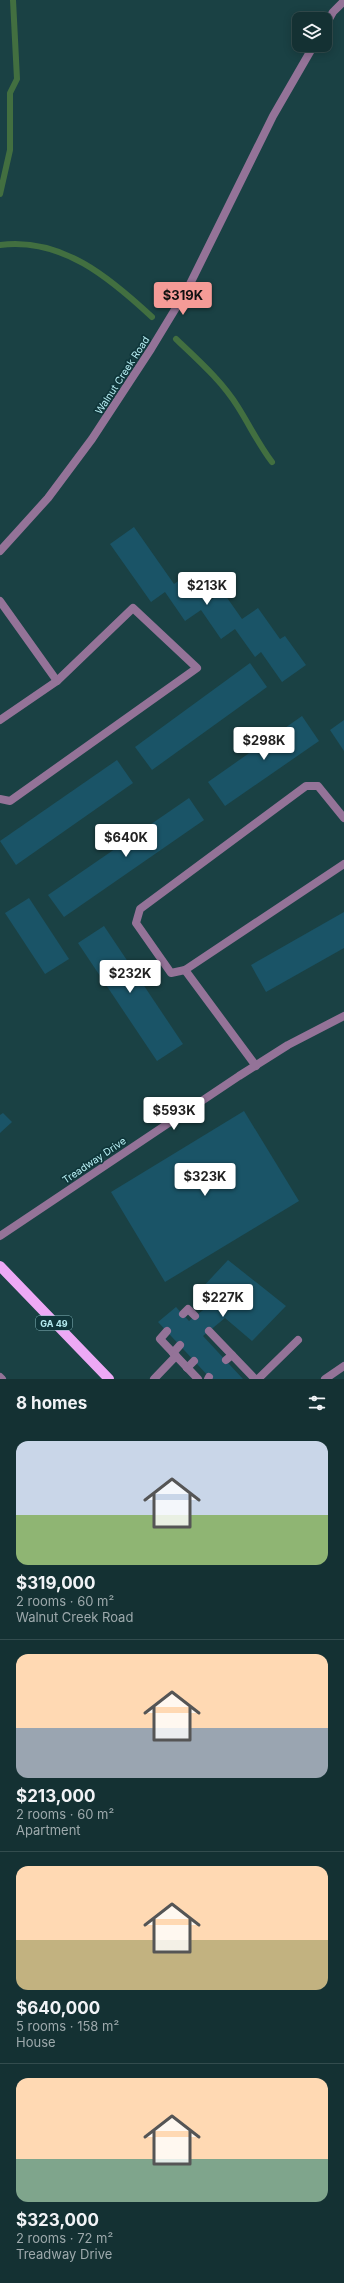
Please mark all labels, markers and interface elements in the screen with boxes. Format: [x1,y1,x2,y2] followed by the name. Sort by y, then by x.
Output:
[292,12,332,52] map controls
[292,12,332,52] button: layers
[155,282,211,316] pin: $319K
[163,287,203,303] text: $319K
[92,334,152,416] street label: Walnut Creek Road
[179,572,235,606] pin: $213K
[187,577,227,593] text: $213K
[236,727,292,761] pin: $298K
[243,732,285,748] text: $298K
[98,824,154,858] pin: $640K
[104,829,148,845] text: $640K
[102,960,158,994] pin: $232K
[109,965,151,981] text: $232K
[146,1097,202,1131] pin: $593K
[152,1102,196,1118] text: $593K
[60,1134,128,1186] street label: Treadway Drive
[177,1163,233,1197] pin: $323K
[184,1168,226,1184] text: $323K
[195,1284,251,1318] pin: $227K
[202,1289,244,1305] text: $227K
[36,1316,72,1330] road number: GA 49
[306,1392,328,1414] icon: filters
[16,1393,87,1413] text: 8 homes
[136,1467,208,1539] icon: home
[16,1573,96,1593] text: $319,000
[16,1593,114,1609] text: 2 rooms · 60 m²
[16,1609,133,1625] text: Walnut Creek Road
[136,1680,208,1752] icon: home
[16,1786,95,1806] text: $213,000
[16,1806,114,1822] text: 2 rooms · 60 m²
[16,1822,81,1838] text: Apartment
[136,1892,208,1964] icon: home
[16,1998,100,2018] text: $640,000
[16,2018,119,2034] text: 5 rooms · 158 m²
[16,2034,56,2050] text: House
[136,2104,208,2176] icon: home
[16,2210,99,2230] text: $323,000
[16,2230,113,2246] text: 2 rooms · 72 m²
[16,2246,112,2262] text: Treadway Drive

